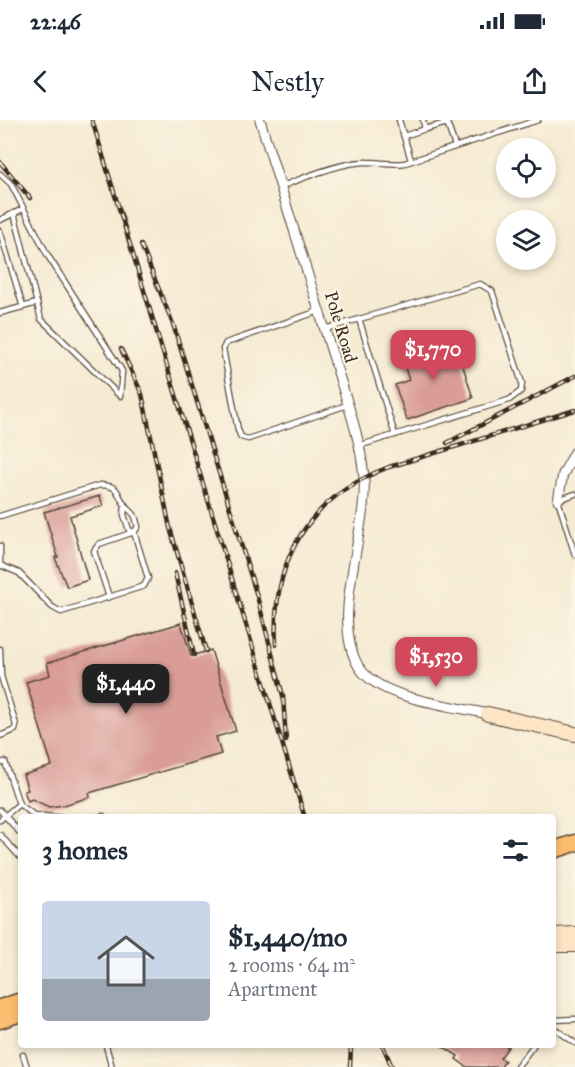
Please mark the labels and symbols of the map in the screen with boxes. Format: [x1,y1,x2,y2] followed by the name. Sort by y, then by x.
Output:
[320,289,362,365] street label: Pole Road
[384,330,482,381] pin: $1,770
[387,637,485,688] pin: $1,530
[77,664,175,715] pin: $1,440

